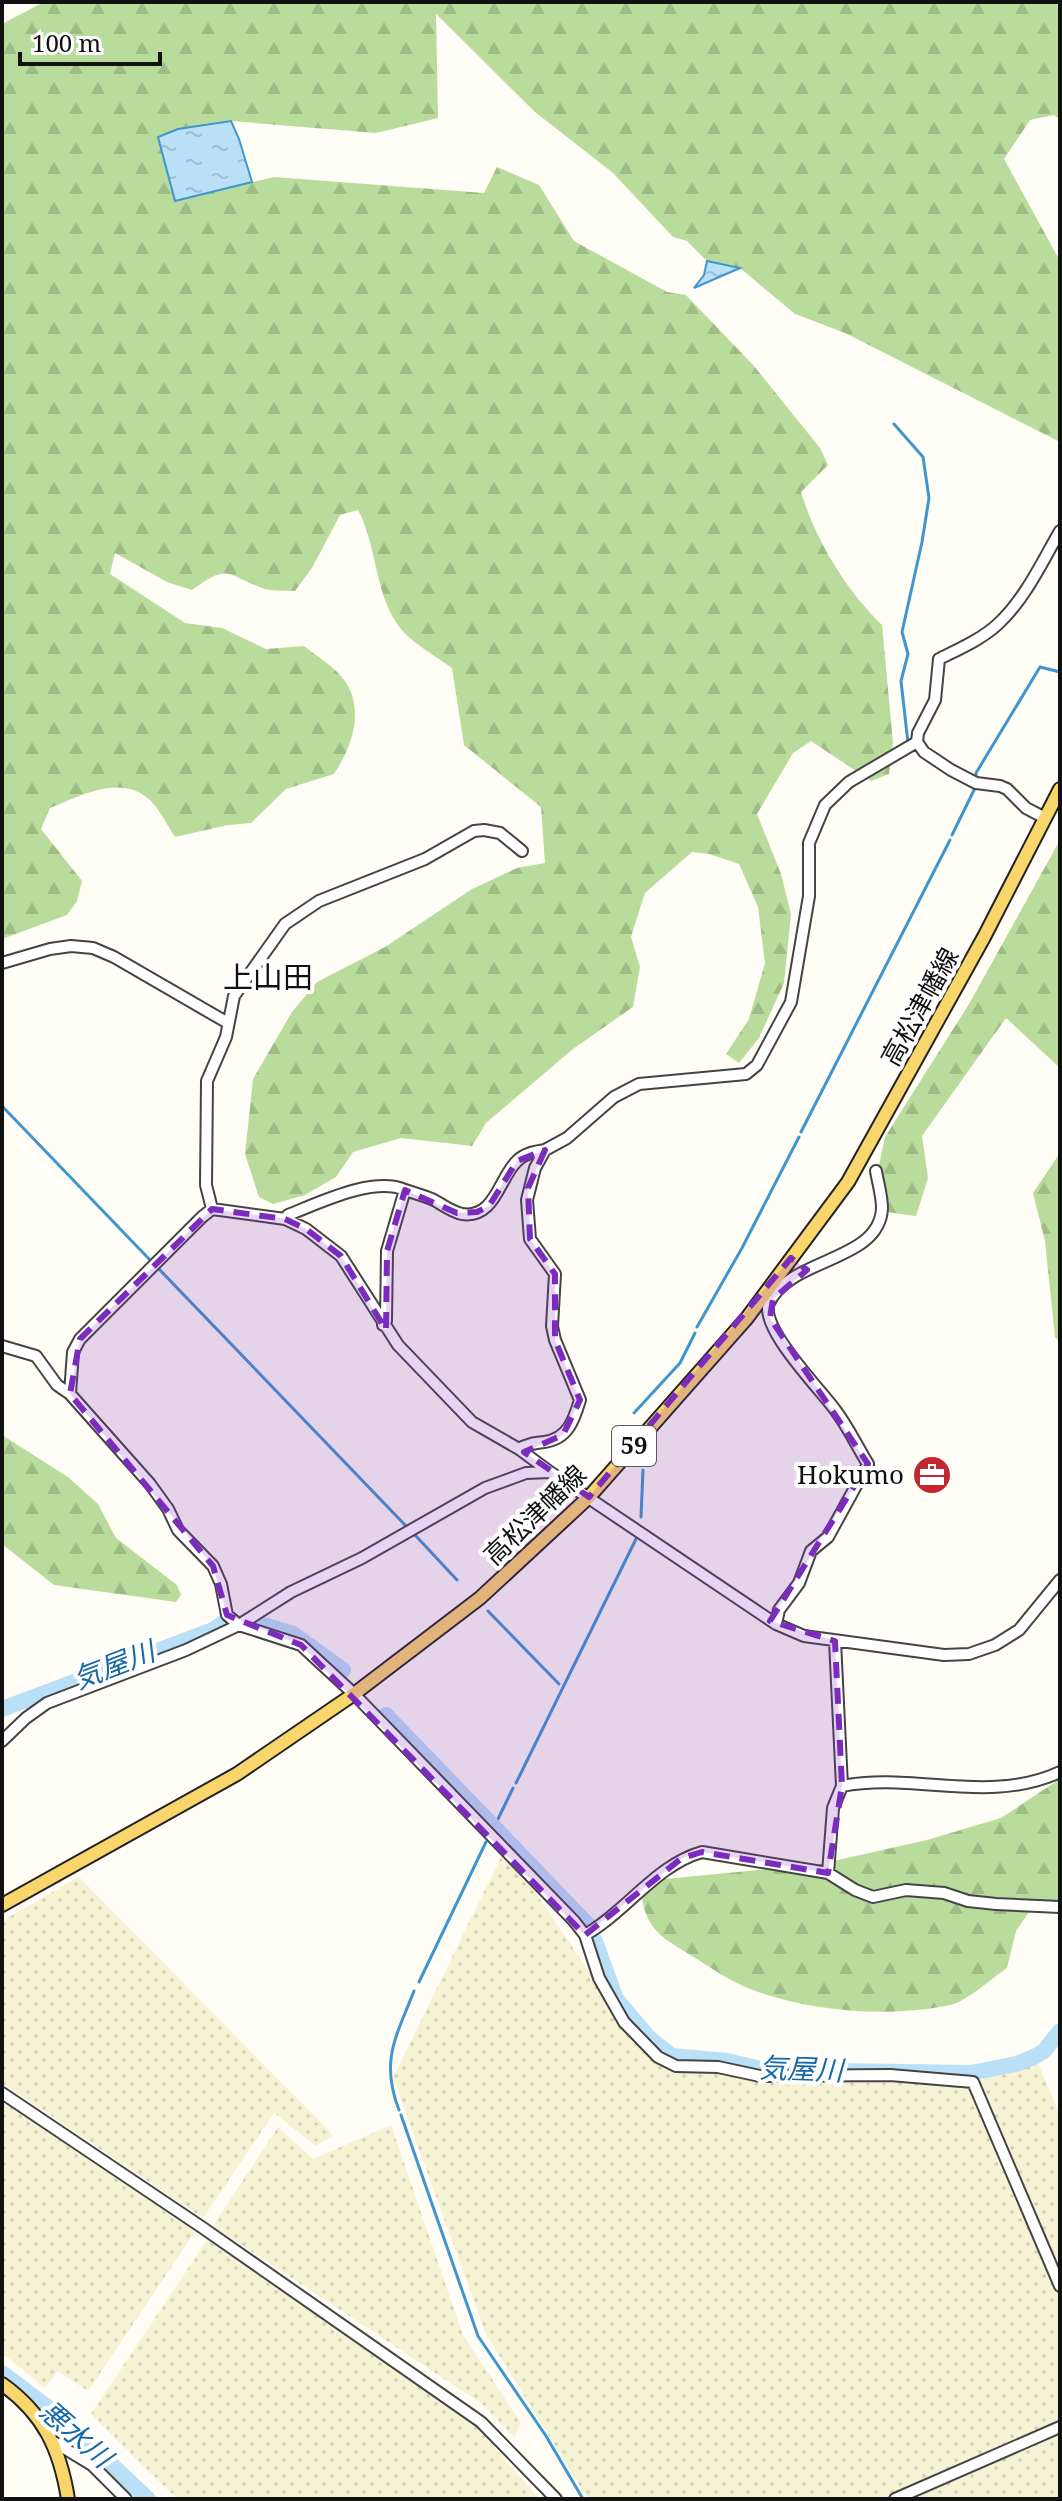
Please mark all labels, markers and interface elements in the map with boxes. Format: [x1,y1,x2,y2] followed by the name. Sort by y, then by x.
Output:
[20,16,160,66] scale bar
[32,26,101,59] text: 100 m
[872,941,966,1072] street label: 高松津幡線
[223,956,313,997] district label: 上山田
[612,1426,656,1466] road number: 59
[911,1454,953,1496] office icon: Hokumo
[475,1456,594,1572] street label: 高松津幡線
[797,1456,904,1492] place label: Hokumo
[68,1630,162,1697] water label: 気屋川
[758,2048,847,2089] water label: 気屋川
[32,2391,123,2477] water label: 悪水川

